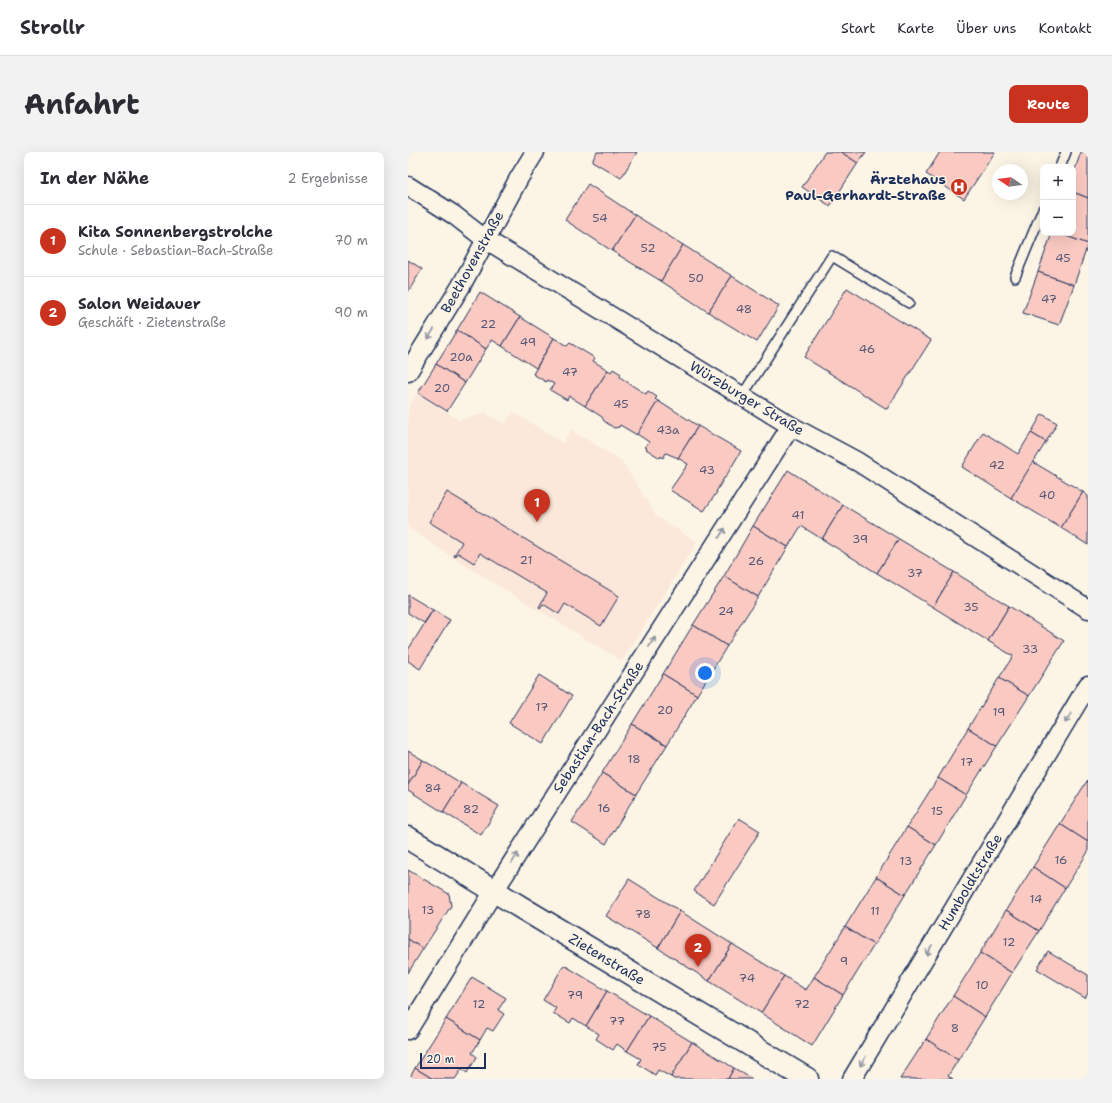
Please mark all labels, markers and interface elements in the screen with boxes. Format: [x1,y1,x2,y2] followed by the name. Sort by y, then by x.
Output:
[20,15,85,40] text: Strollr
[841,19,875,37] text: Start
[897,19,934,37] text: Karte
[956,19,1016,37] text: Über uns
[1038,19,1092,37] text: Kontakt
[24,85,140,123] text: Anfahrt
[1009,85,1088,123] button: Route
[992,164,1028,200] north arrow
[1040,164,1076,236] map controls
[1040,164,1076,200] button: +
[40,167,149,189] text: In der Nähe
[288,170,368,187] text: 2 Ergebnisse
[785,170,946,204] place label: Ärztehaus Paul-Gerhardt-Straße
[949,177,969,197] hospital icon: Ärztehaus Paul-Gerhardt-Straße
[1040,200,1076,236] button: −
[436,208,508,316] street label: Beethovenstraße
[592,210,608,226] house number: 54
[78,222,273,242] text: Kita Sonnenbergstrolche
[50,232,56,249] text: 1
[334,232,368,249] text: 70 m
[640,240,656,256] house number: 52
[78,242,273,259] text: Schule · Sebastian-Bach-Straße
[1055,250,1071,266] house number: 45
[688,270,704,286] house number: 50
[1041,291,1057,307] house number: 47
[78,294,201,314] text: Salon Weidauer
[736,301,752,317] house number: 48
[48,304,58,321] text: 2
[334,304,368,321] text: 90 m
[78,314,226,331] text: Geschäft · Zietenstraße
[480,316,496,332] house number: 22
[427,328,435,339] one-way arrow
[520,334,536,350] house number: 49
[859,341,875,357] house number: 46
[449,349,473,365] house number: 20a
[686,357,808,439] street label: Würzburger Straße
[562,364,578,380] house number: 47
[434,380,450,396] house number: 20
[613,396,629,412] house number: 45
[656,422,680,438] house number: 43a
[989,457,1005,473] house number: 42
[699,462,715,478] house number: 43
[1039,487,1055,503] house number: 40
[524,489,550,522] pin: 1
[792,507,804,523] house number: 41
[718,527,727,538] one-way arrow
[852,531,868,547] house number: 39
[520,552,532,568] house number: 21
[748,553,764,569] house number: 26
[907,565,923,581] house number: 37
[963,599,979,615] house number: 35
[718,603,734,619] house number: 24
[649,636,657,648] one-way arrow
[1022,641,1038,657] house number: 33
[549,658,647,796] street label: Sebastian-Bach-Straße
[695,663,715,683] your location
[536,699,548,715] house number: 17
[657,702,673,718] house number: 20
[993,704,1005,720] house number: 19
[1064,712,1072,723] one-way arrow
[627,751,641,767] house number: 18
[961,754,973,770] house number: 17
[425,780,441,796] house number: 84
[597,800,611,816] house number: 16
[463,801,479,817] house number: 82
[931,803,943,819] house number: 15
[934,830,1006,934] street label: Humboldtstraße
[511,852,519,864] one-way arrow
[1054,852,1068,868] house number: 16
[900,853,912,869] house number: 13
[1030,891,1042,907] house number: 14
[422,902,434,918] house number: 13
[870,903,880,919] house number: 11
[635,906,651,922] house number: 78
[565,929,649,989] street label: Zietenstraße
[685,934,711,967] pin: 2
[1003,934,1015,950] house number: 12
[925,944,933,956] one-way arrow
[840,953,848,969] house number: 9
[739,970,755,986] house number: 74
[975,977,989,993] house number: 10
[567,987,583,1003] house number: 79
[473,996,485,1012] house number: 12
[794,996,810,1012] house number: 72
[609,1013,625,1029] house number: 77
[951,1020,959,1036] house number: 8
[651,1039,667,1055] house number: 75
[420,1051,486,1070] scale bar
[426,1052,454,1067] text: 20 m
[858,1055,866,1067] one-way arrow

